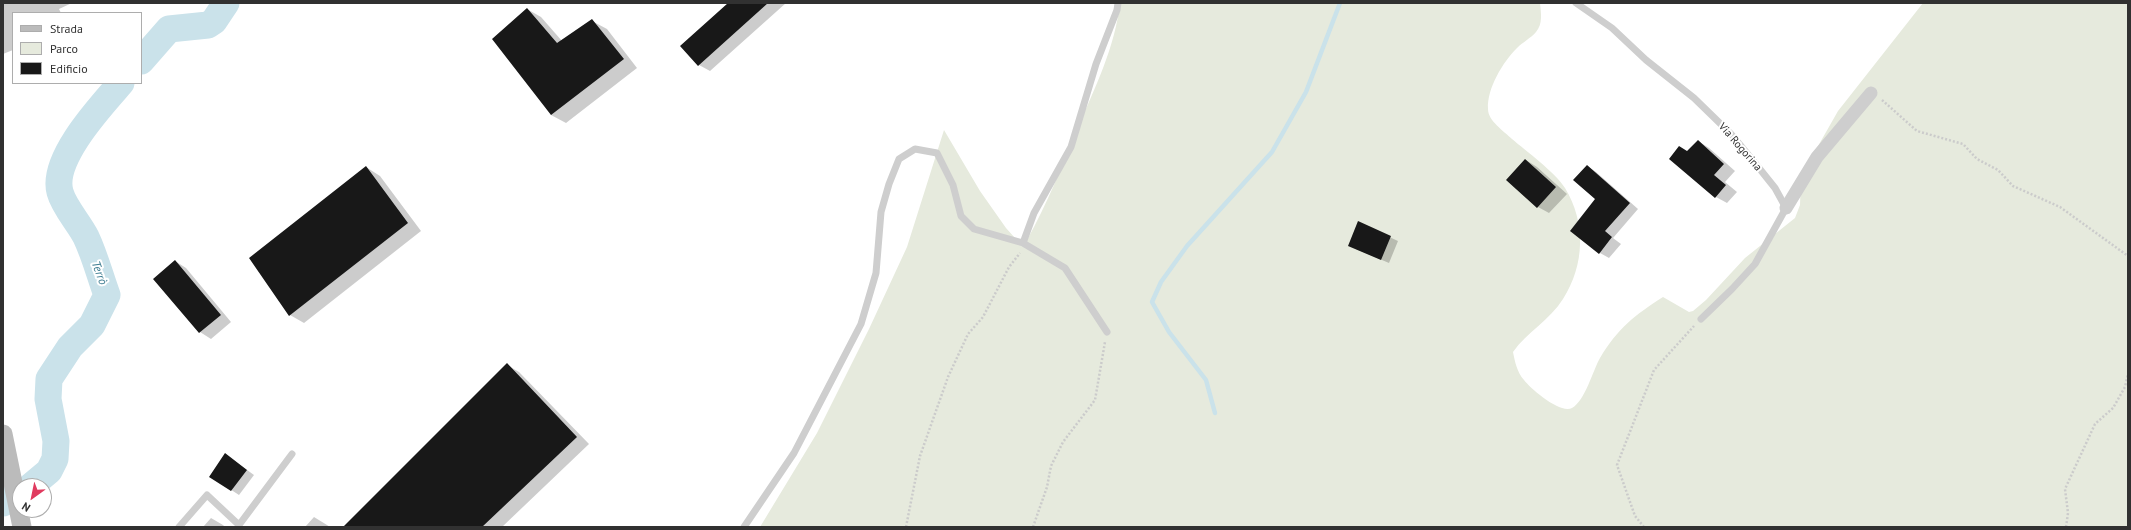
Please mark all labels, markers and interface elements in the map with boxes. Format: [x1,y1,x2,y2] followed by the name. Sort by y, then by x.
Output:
[12,12,142,84] legend
[50,21,83,36] text: Strada
[50,41,78,56] text: Parco
[50,61,88,76] text: Edificio
[1716,120,1764,174] street label: Via Rogorina
[88,259,110,287] water label: Terrò
[12,478,52,518] north arrow
[19,499,33,515] text: N

